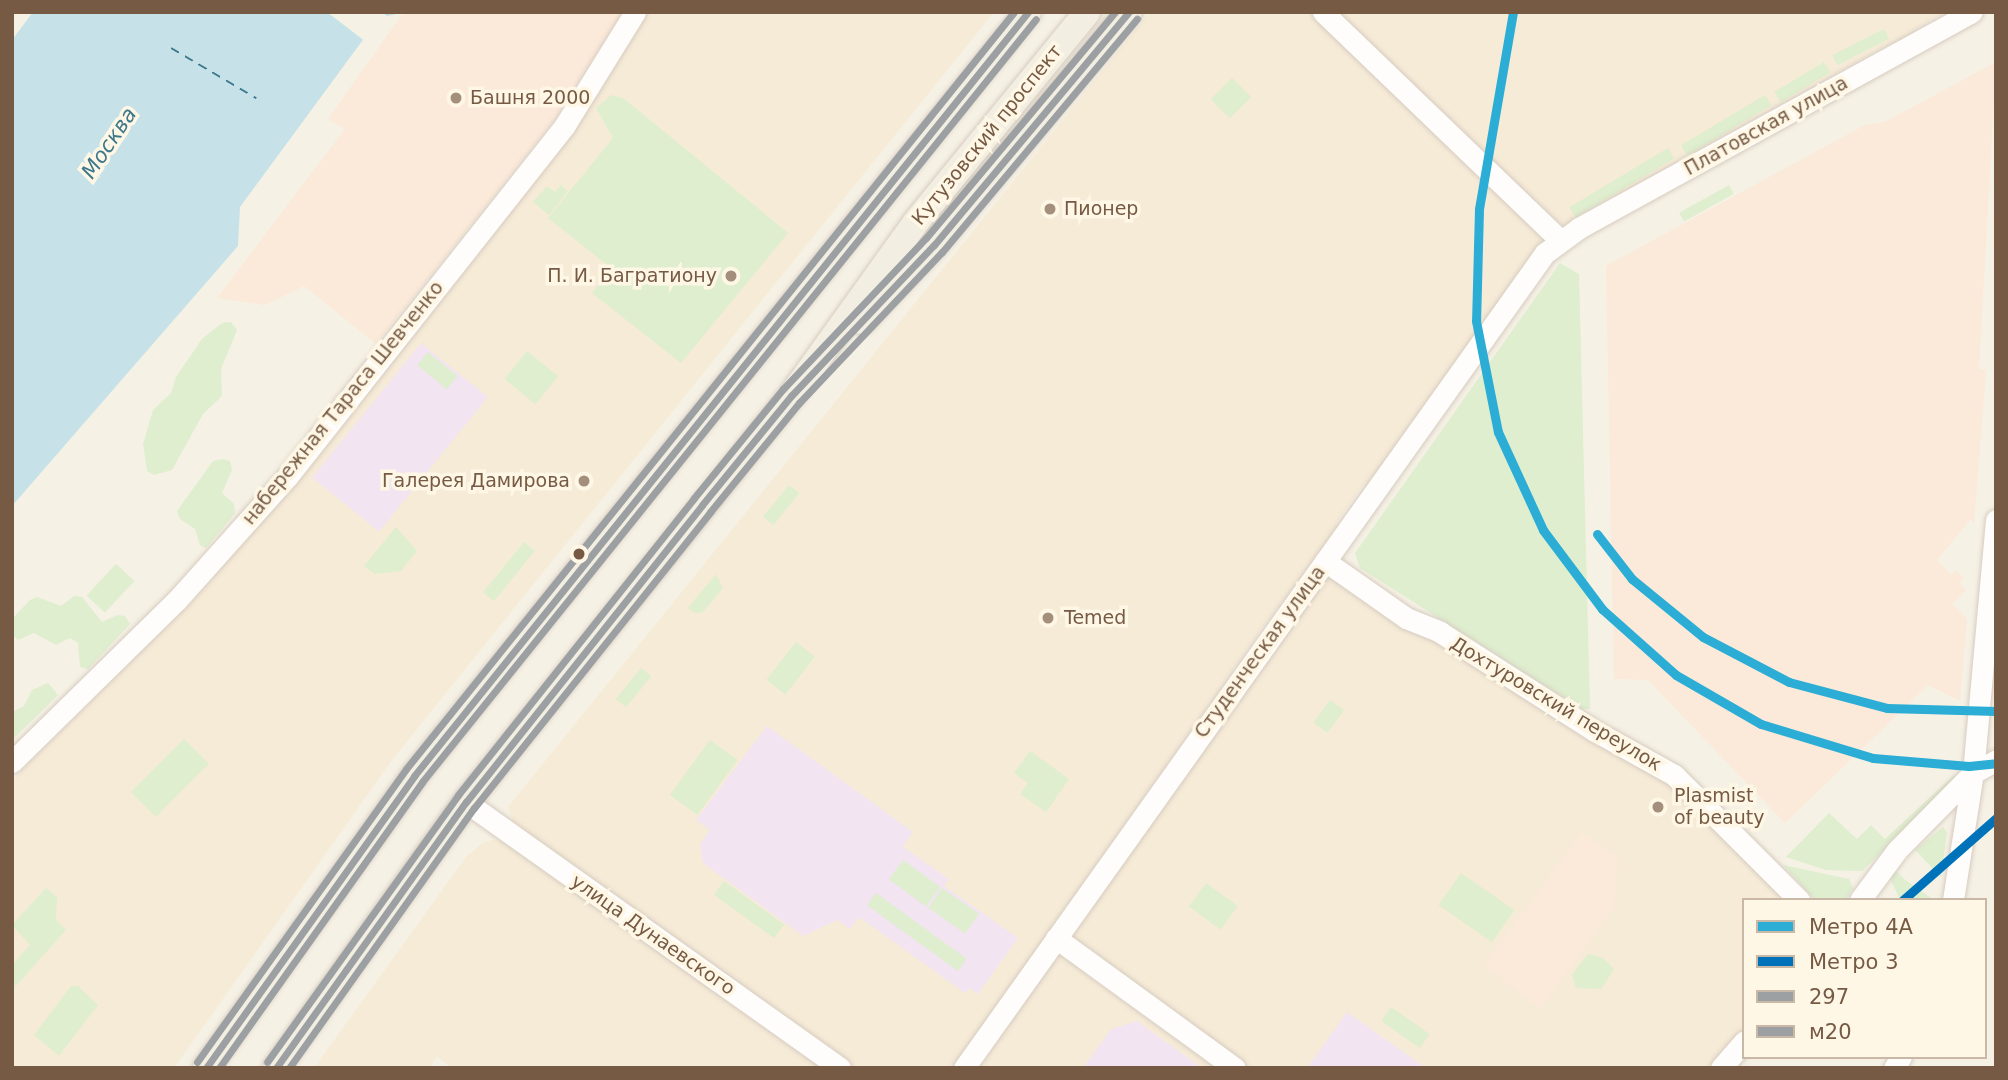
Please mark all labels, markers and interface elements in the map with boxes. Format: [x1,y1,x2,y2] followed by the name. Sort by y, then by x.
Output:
[907,40,1067,230] street label: Кутузовский проспект
[1680,72,1852,180] street label: Платовская улица
[470,87,590,109] place label: Башня 2000
[448,90,464,106] marker: Башня 2000
[76,103,142,183] water label: Москва
[1064,198,1138,220] place label: Пионер
[1042,201,1058,217] marker: Пионер
[547,265,717,287] place label: П. И. Багратиону
[723,268,739,284] marker: П. И. Багратиону
[238,277,448,529] street label: набережная Тараса Шевченко
[382,470,570,492] place label: Галерея Дамирова
[576,473,592,489] marker: Галерея Дамирова
[572,547,586,561] unlabelled marker
[1190,562,1330,742] street label: Студенческая улица
[1064,607,1126,629] place label: Temed
[1038,608,1058,628] marker: Temed
[1446,632,1666,776] street label: Дохтуровский переулок
[1674,785,1764,829] place label: Plasmist of beauty
[1648,797,1668,817] marker: Plasmist of beauty
[567,870,739,1000] street label: улица Дунаевского
[1742,898,1987,1059] legend
[1809,915,1913,939] text: Метро 4А
[1809,950,1899,974] text: Метро 3
[1809,985,1849,1009] text: 297
[1809,1020,1852,1044] text: м20

